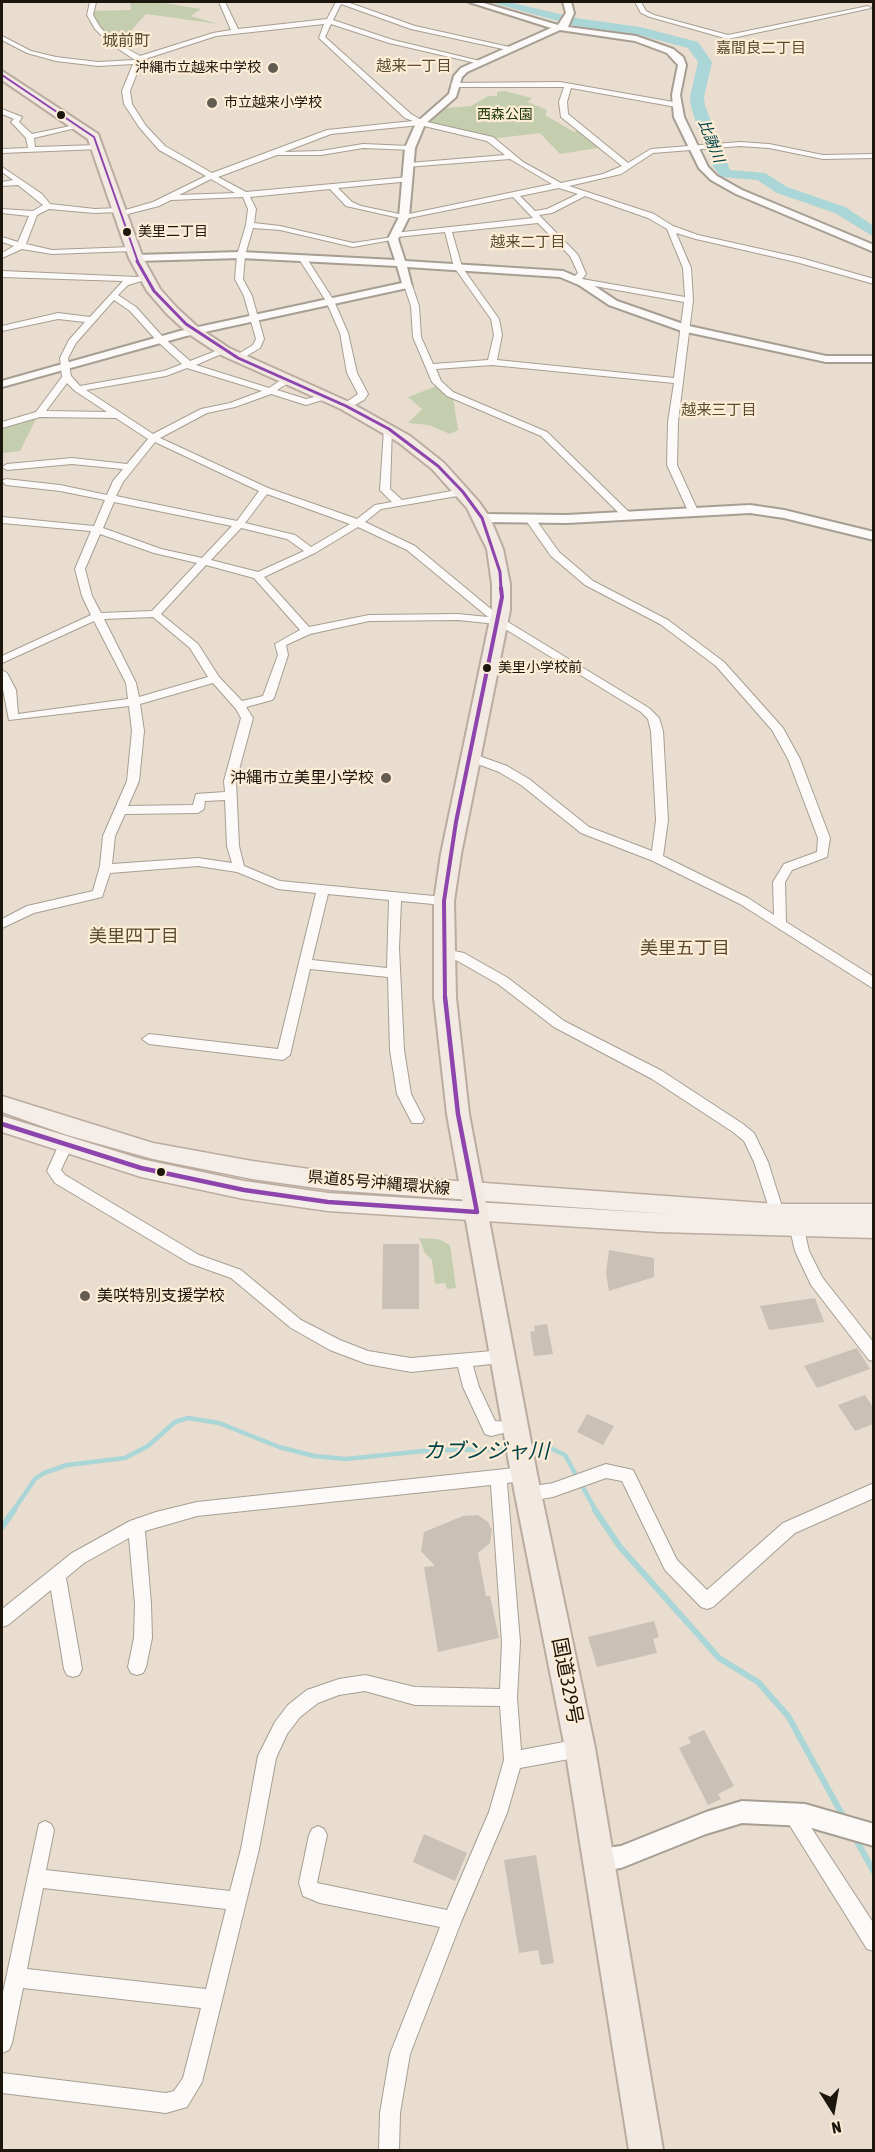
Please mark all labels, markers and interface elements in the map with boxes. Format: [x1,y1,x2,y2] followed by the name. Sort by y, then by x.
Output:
[102,31,150,51] district label: 城前町
[716,39,806,57] district label: 嘉間良二丁目
[377,57,451,75] district label: 越来一丁目
[135,60,261,76] place label: 沖縄市立越来中学校
[266,61,280,75] marker: 沖縄市立越来中学校
[224,95,322,111] place label: 市立越来小学校
[205,96,219,110] marker: 市立越来小学校
[477,107,533,123] park label: 西森公園
[55,109,67,121] unlabelled marker
[694,117,728,165] water label: 比謝川
[138,224,208,240] place label: 美里二丁目
[121,226,133,238] marker: 美里二丁目
[491,233,565,251] district label: 越来二丁目
[682,401,756,419] district label: 越来三丁目
[498,660,582,676] place label: 美里小学校前
[481,662,493,674] marker: 美里小学校前
[230,768,374,788] place label: 沖縄市立美里小学校
[379,771,393,785] marker: 沖縄市立美里小学校
[89,925,179,947] district label: 美里四丁目
[640,937,730,959] district label: 美里五丁目
[155,1166,167,1178] unlabelled marker
[307,1167,451,1199] street label: 県道85号沖縄環状線
[97,1286,225,1306] place label: 美咲特別支援学校
[78,1289,92,1303] marker: 美咲特別支援学校
[423,1438,549,1464] water label: カブンジャ川
[547,1635,587,1727] street label: 国道329号
[803,2080,863,2140] north arrow
[830,2118,843,2137] text: N

